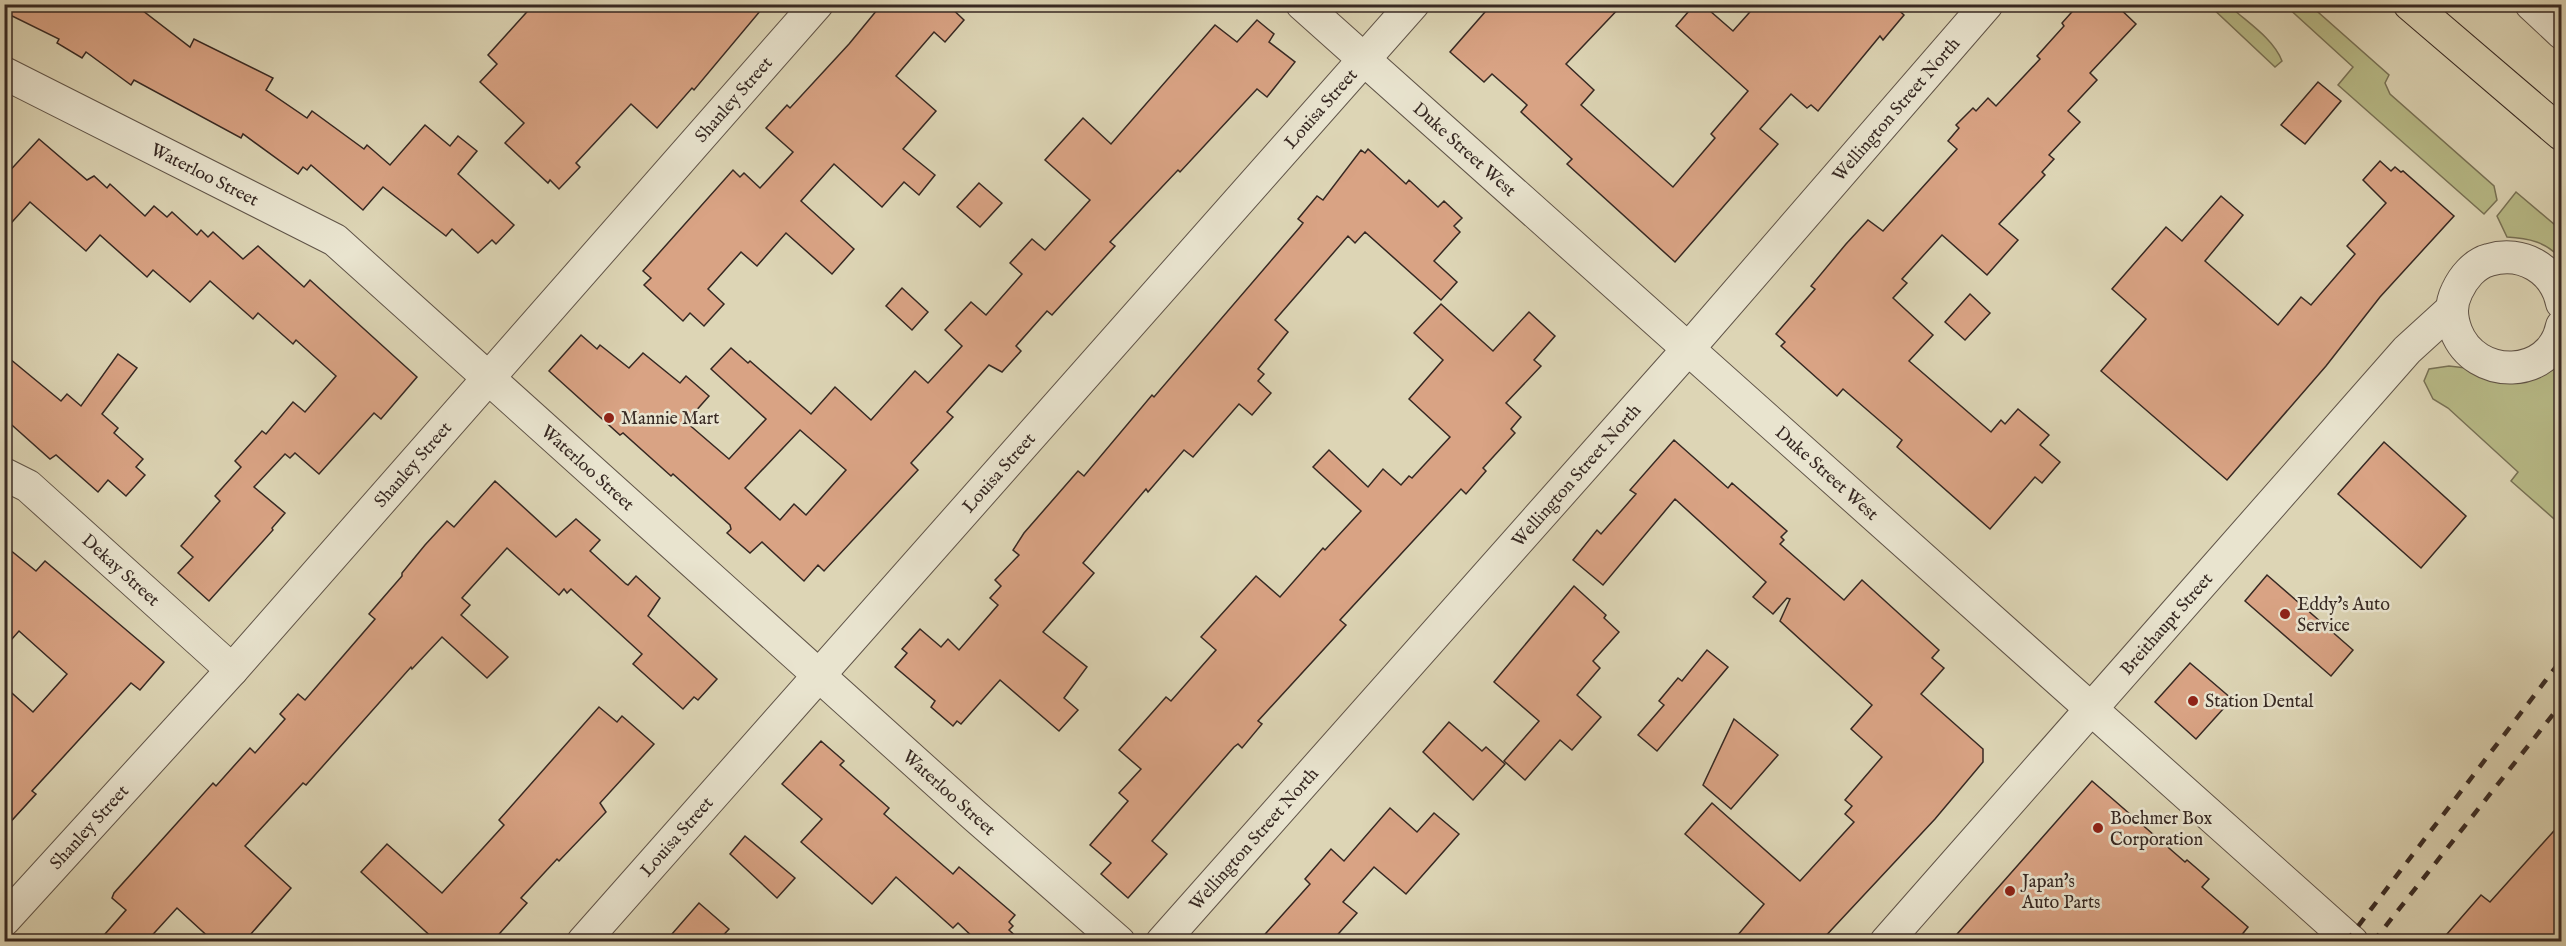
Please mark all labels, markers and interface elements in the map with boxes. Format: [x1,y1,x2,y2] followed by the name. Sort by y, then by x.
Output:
[1828,33,1966,187] street label: Wellington Street North
[691,53,778,148] street label: Shanley Street
[1280,65,1363,154] street label: Louisa Street
[1407,98,1520,203] street label: Duke Street West
[146,139,262,212] street label: Waterloo Street
[1508,400,1647,553] street label: Wellington Street North
[621,408,719,431] place label: Mannie Mart
[602,411,616,425] marker: Mannie Mart
[370,418,458,513] street label: Shanley Street
[535,421,638,517] street label: Waterloo Street
[1769,422,1883,526] street label: Duke Street West
[958,429,1041,518] street label: Louisa Street
[76,530,164,612] street label: Dekay Street
[2116,569,2219,681] street label: Breithaupt Street
[2297,594,2390,638] place label: Eddy's Auto Service
[2278,607,2292,621] marker: Eddy's Auto Service
[2205,691,2313,714] place label: Station Dental
[2186,694,2200,708] marker: Station Dental
[897,746,1000,842] street label: Waterloo Street
[1185,763,1325,916] street label: Wellington Street North
[46,781,135,875] street label: Shanley Street
[636,792,719,882] street label: Louisa Street
[2110,808,2213,852] place label: Boehmer Box Corporation
[2091,821,2105,835] marker: Boehmer Box Corporation
[2020,871,2100,915] place label: Japan's Auto Parts
[2003,884,2017,898] marker: Japan's Auto Parts

